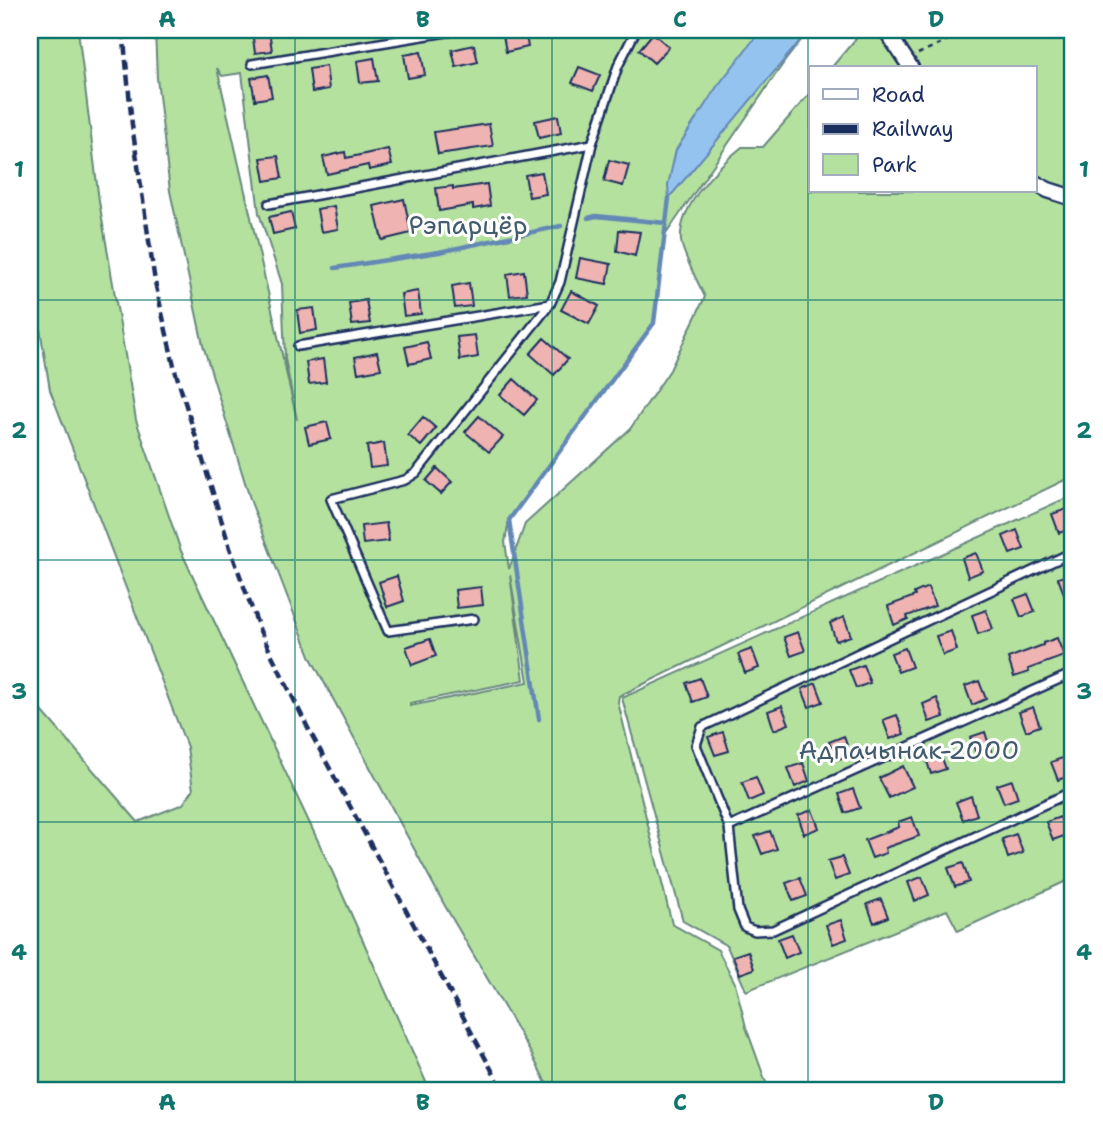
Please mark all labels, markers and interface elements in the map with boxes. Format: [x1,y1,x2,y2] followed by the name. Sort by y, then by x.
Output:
[158,4,176,34] text: A
[416,4,430,34] text: B
[673,4,687,34] text: C
[928,4,944,34] text: D
[809,66,1036,192] legend
[872,81,925,109] text: Road
[872,115,954,143] text: Railway
[872,151,917,179] text: Park
[14,154,24,184] text: 1
[1079,154,1089,184] text: 1
[408,207,528,242] park label: Рэпарцёр
[11,415,27,445] text: 2
[1076,415,1092,445] text: 2
[11,676,27,706] text: 3
[1076,676,1092,706] text: 3
[798,732,1020,767] park label: Адпачынак-2000
[11,937,27,967] text: 4
[1076,937,1092,967] text: 4
[158,1087,176,1117] text: A
[416,1087,430,1117] text: B
[673,1087,687,1117] text: C
[928,1087,944,1117] text: D

